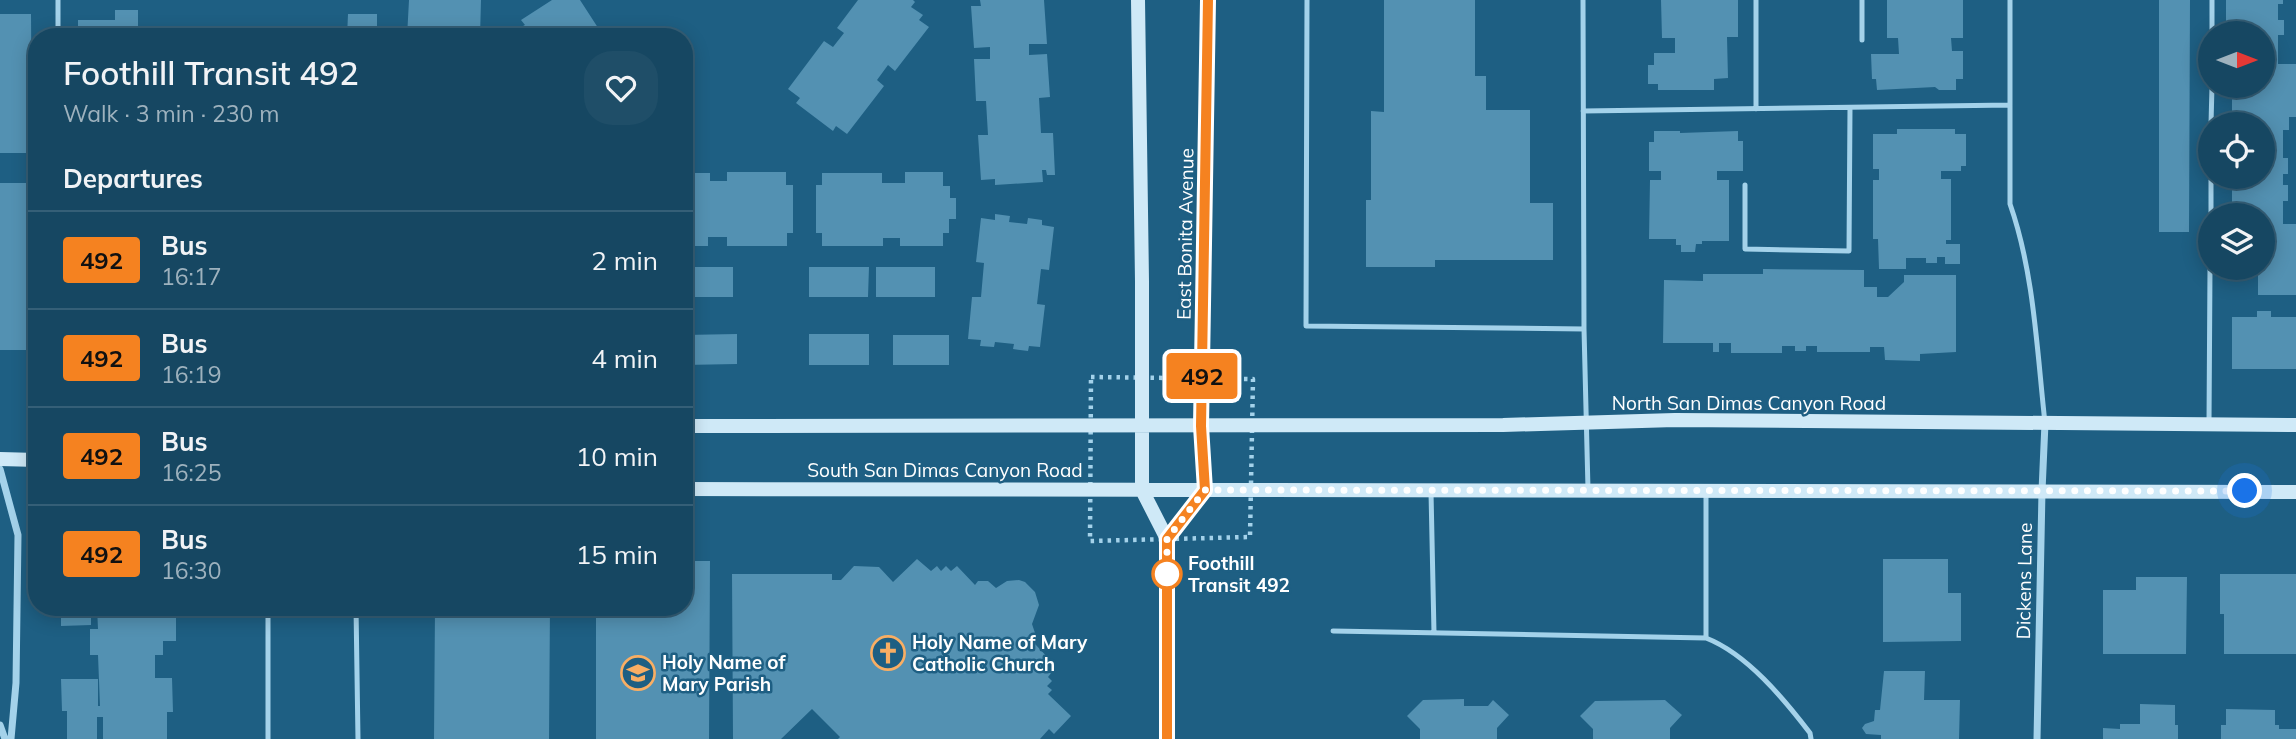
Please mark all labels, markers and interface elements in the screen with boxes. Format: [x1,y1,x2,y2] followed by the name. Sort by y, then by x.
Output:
[2198,21,2275,98] north arrow
[2198,21,2275,280] map controls
[584,51,658,125] button: heart
[63,52,359,93] text: Foothill Transit 492
[63,99,280,128] text: Walk · 3 min · 230 m
[2198,112,2275,189] button: locate
[1172,148,1198,320] street label: East Bonita Avenue
[63,162,203,195] text: Departures
[2198,203,2275,280] button: layers
[161,229,207,262] text: Bus
[591,244,658,277] text: 2 min
[80,245,123,275] text: 492
[161,262,221,291] text: 16:17
[161,327,207,360] text: Bus
[591,342,658,375] text: 4 min
[80,343,123,373] text: 492
[1162,353,1242,399] line badge: 492
[161,360,221,389] text: 16:19
[1180,361,1224,391] text: 492
[1612,391,1886,415] street label: North San Dimas Canyon Road
[161,425,207,458] text: Bus
[576,440,658,473] text: 10 min
[80,441,123,471] text: 492
[161,458,221,487] text: 16:25
[807,458,1083,482] street label: South San Dimas Canyon Road
[2227,473,2262,508] your location
[2011,522,2037,640] street label: Dickens Lane
[161,523,207,556] text: Bus
[576,538,658,571] text: 15 min
[80,539,123,569] text: 492
[1188,551,1290,597] place label: Foothill Transit 492
[161,556,221,585] text: 16:30
[1152,559,1182,589] marker: Foothill Transit 492
[912,630,1088,676] place label: Holy Name of Mary Catholic Church
[869,634,907,672] church icon: Holy Name of Mary Catholic Church
[662,650,786,696] place label: Holy Name of Mary Parish
[619,654,657,692] school or university icon: Holy Name of Mary Parish

